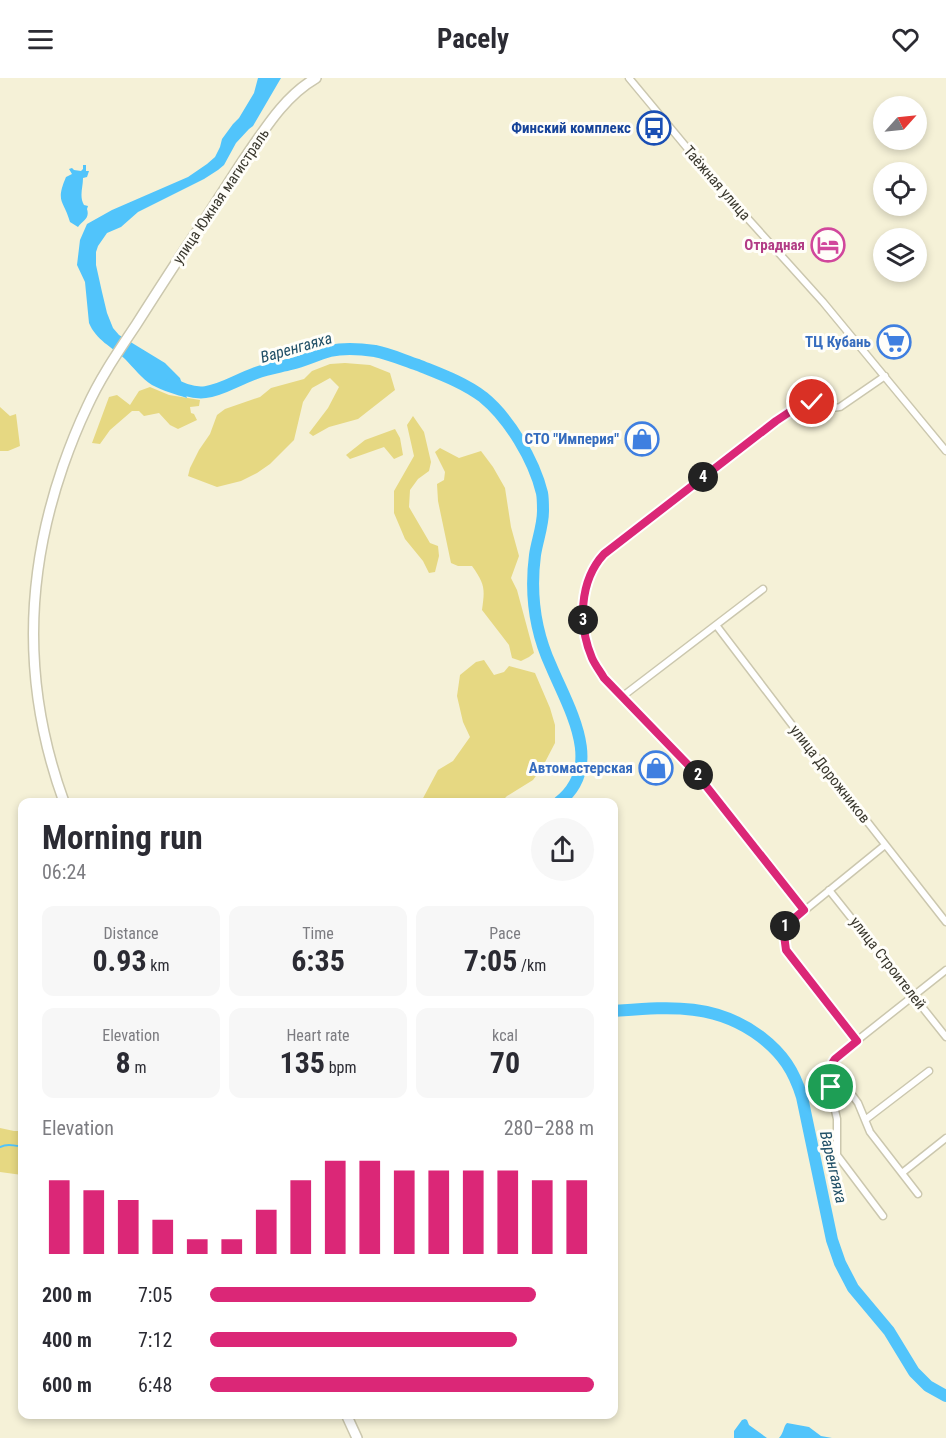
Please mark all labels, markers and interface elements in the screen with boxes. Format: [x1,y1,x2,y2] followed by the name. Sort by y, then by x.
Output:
[24,23,57,56] icon: menu
[437,23,509,55] text: Pacely
[889,23,922,56] icon: heart
[873,96,927,150] north arrow
[873,96,927,282] map controls
[636,110,672,146] bus stop icon: Финский комплекс
[511,119,631,137] place label: Финский комплекс
[169,125,273,267] street label: улица Южная магистраль
[680,142,754,224] street label: Таёжная улица
[873,162,927,216] button: locate
[810,227,846,263] hotel icon: Отрадная
[873,228,927,282] button: layers
[744,236,805,254] place label: Отрадная
[876,324,912,360] supermarket icon: ТЦ Кубань
[258,328,334,367] water label: Варенгаяха
[805,333,872,351] place label: ТЦ Кубань
[786,376,837,427] pin
[795,385,828,418] icon: check
[624,421,660,457] shop icon: СТО "Империя"
[525,430,619,448] place label: СТО "Империя"
[688,462,718,492] pin: 4
[699,467,707,486] text: 4
[568,605,598,635] pin: 3
[579,610,587,629] text: 3
[786,721,874,827] street label: улица Дорожников
[638,750,674,786] shop icon: Автомастерская
[529,759,633,777] place label: Автомастерская
[683,760,713,790] pin: 2
[694,765,702,784] text: 2
[42,818,203,857] text: Morning run
[531,818,594,881] button: share
[42,860,86,884] text: 06:24
[770,911,800,941] pin: 1
[846,913,930,1013] street label: улица Строителей
[781,916,789,935] text: 1
[103,924,159,943] text: Distance
[302,924,334,943] text: Time
[489,924,521,943] text: Pace
[92,943,147,978] text: 0.93
[291,943,345,978] text: 6:35
[464,943,517,978] text: 7:05
[147,956,170,975] text: km
[517,956,546,975] text: /km
[102,1026,160,1045] text: Elevation
[286,1026,350,1045] text: Heart rate
[492,1026,518,1045] text: kcal
[116,1045,131,1080] text: 8
[280,1045,325,1080] text: 135
[490,1045,520,1080] text: 70
[131,1058,146,1077] text: m
[325,1058,356,1077] text: bpm
[805,1061,856,1112] pin
[814,1070,847,1103] icon: arrive
[42,1116,114,1140] text: Elevation
[504,1116,594,1140] text: 280–288 m
[816,1129,851,1205] water label: Варенгаяха
[42,1283,92,1307] text: 200 m
[138,1283,172,1307] text: 7:05
[42,1328,92,1352] text: 400 m
[138,1328,172,1352] text: 7:12
[42,1373,92,1397] text: 600 m
[138,1373,172,1397] text: 6:48

